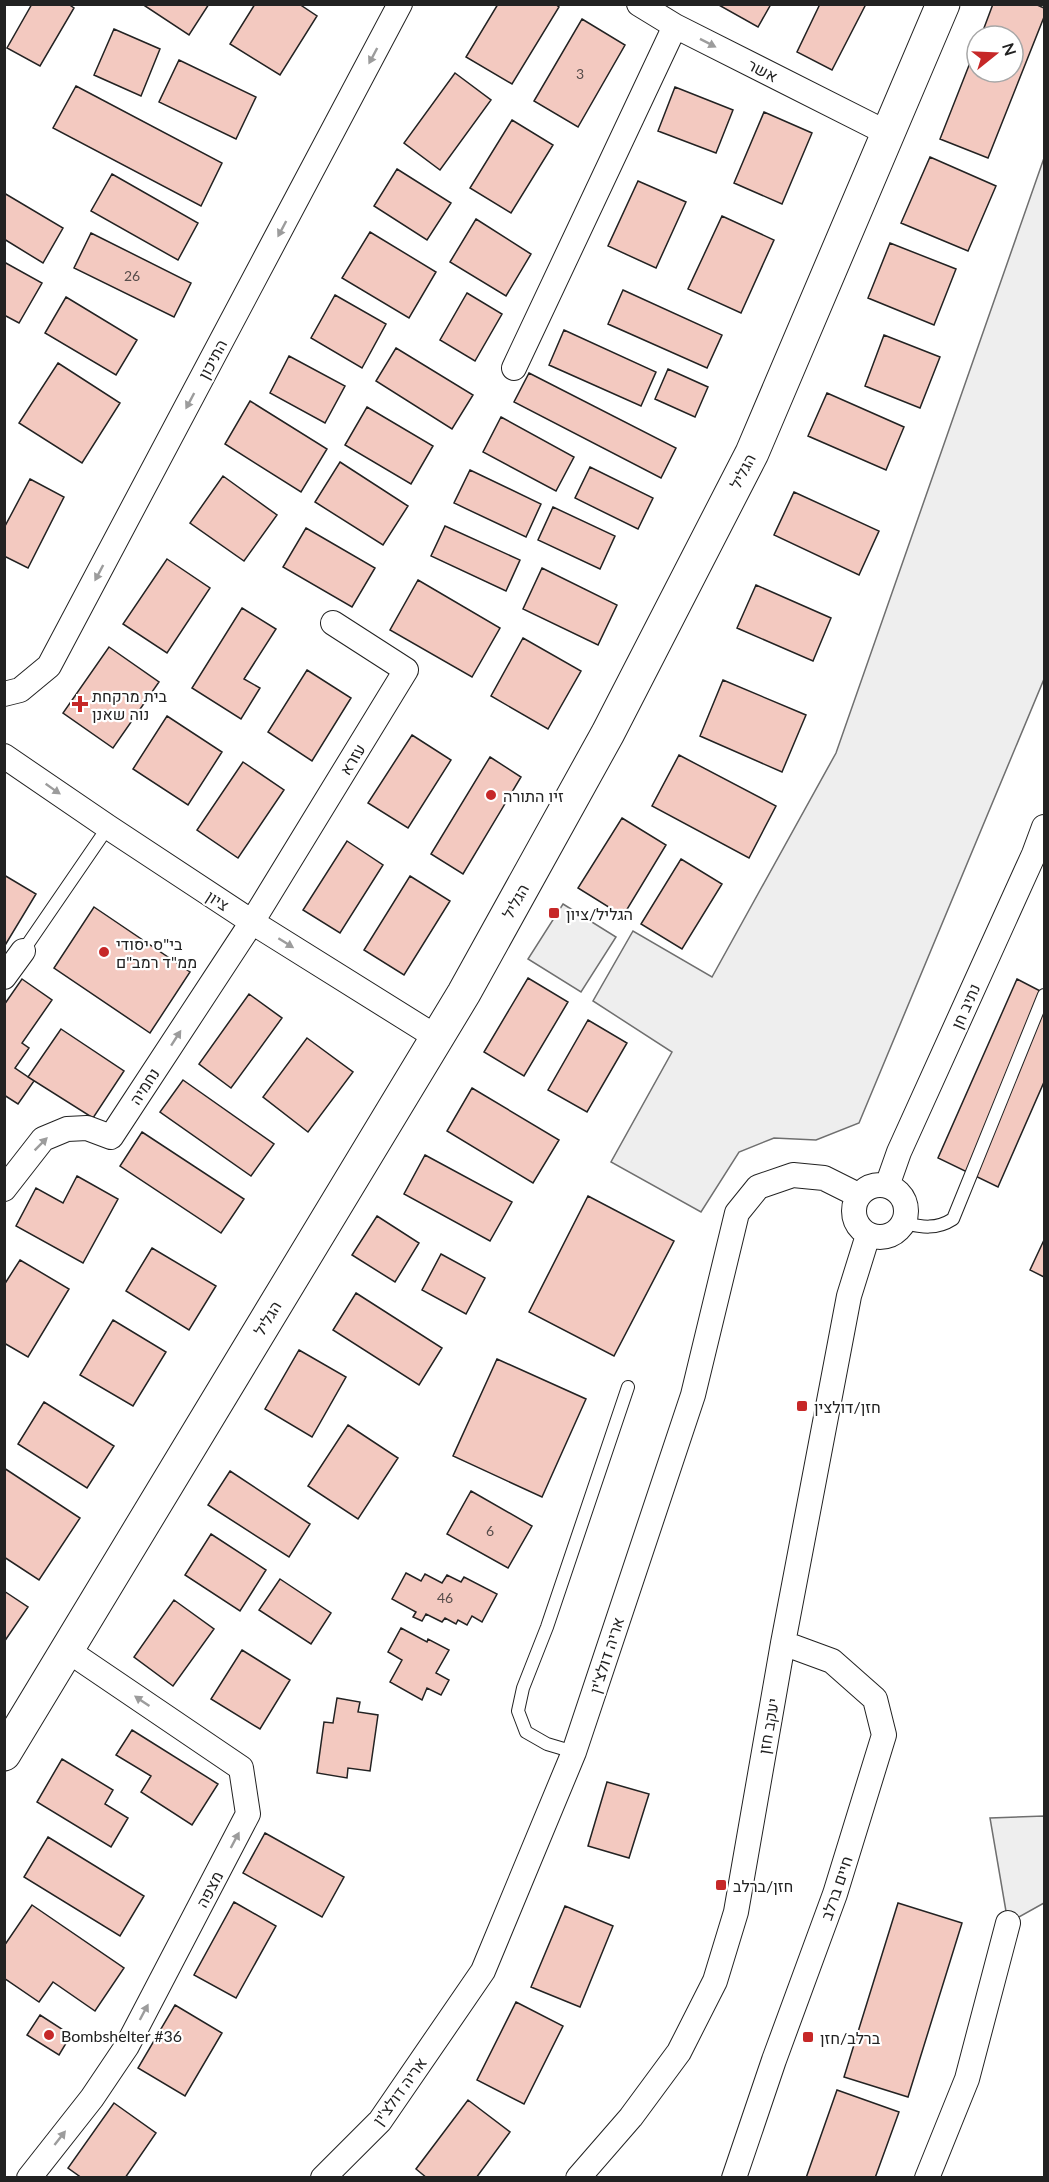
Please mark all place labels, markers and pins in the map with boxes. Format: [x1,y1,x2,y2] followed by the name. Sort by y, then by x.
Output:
[92,686,168,723] place label: בית מרקחת נוה שאנן
[73,697,87,711] marker: בית מרקחת נוה שאנן
[503,786,564,805] place label: זיו התורה
[484,788,498,802] marker: זיו התורה
[566,904,633,923] place label: הגליל/ציון
[547,906,561,920] marker: הגליל/ציון
[116,934,197,971] place label: בי"ס יסודי ממ"ד רמב"ם
[97,945,111,959] marker: בי"ס יסודי ממ"ד רמב"ם
[814,1397,881,1416] place label: חזן/דולצין
[795,1399,809,1413] marker: חזן/דולצין
[733,1876,793,1895] place label: חזן/ברלב
[714,1878,728,1892] marker: חזן/ברלב
[61,2026,182,2045] place label: Bombshelter #36
[42,2028,56,2042] marker: Bombshelter #36
[820,2028,881,2047] place label: ברלב/חזן
[801,2030,815,2044] marker: ברלב/חזן

